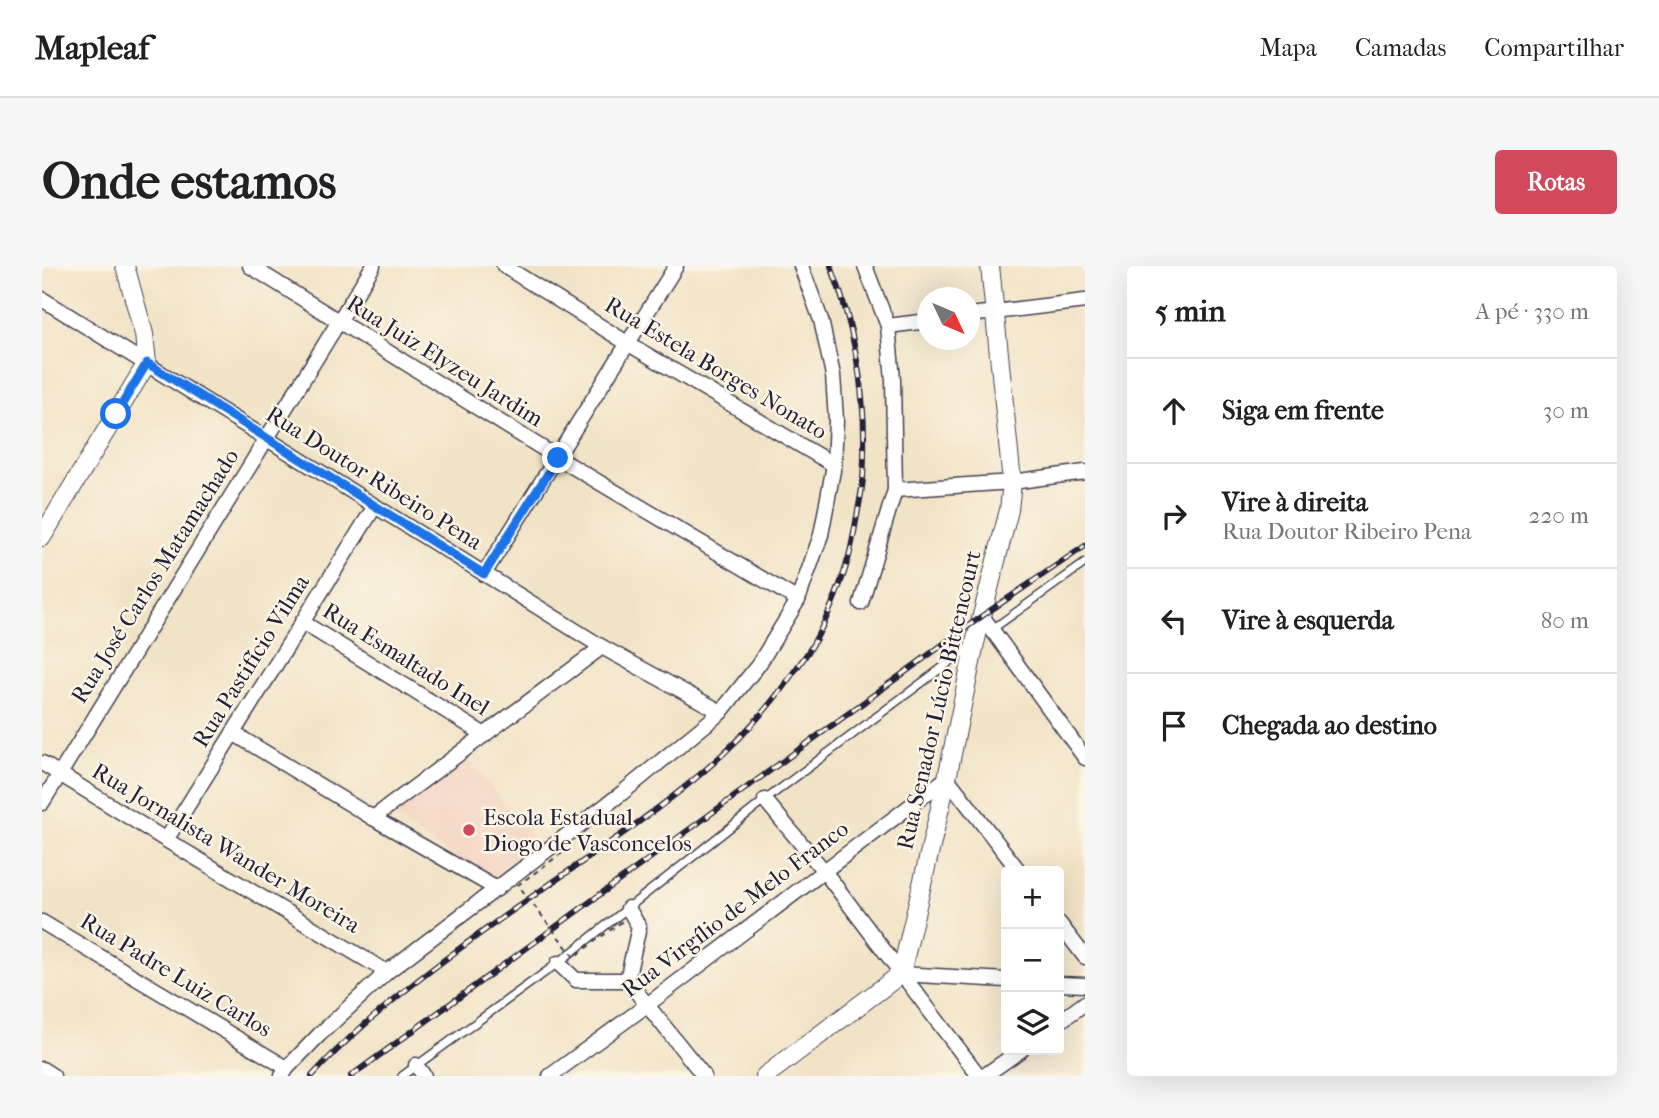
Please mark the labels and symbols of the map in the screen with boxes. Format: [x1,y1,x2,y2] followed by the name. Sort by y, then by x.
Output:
[917,287,980,350] north arrow
[342,290,548,432] street label: Rua Juiz Elyzeu Jardim
[600,291,832,445] street label: Rua Estela Borges Nonato
[100,398,131,429] route start
[261,400,487,556] street label: Rua Doutor Ribeiro Pena
[542,442,573,473] route end
[65,444,245,708] street label: Rua José Carlos Matamachado
[891,548,987,852] street label: Rua Senador Lúcio Bittencourt
[187,570,315,752] street label: Rua Pastifício Vilma
[318,597,495,721] street label: Rua Esmaltado Inel
[87,757,365,939] street label: Rua Jornalista Wander Moreira
[483,804,692,857] place label: Escola Estadual Diogo de Vasconcelos
[616,815,854,1003] street label: Rua Virgílio de Melo Franco
[461,822,477,838] marker: Escola Estadual Diogo de Vasconcelos
[75,907,277,1043] street label: Rua Padre Luiz Carlos

